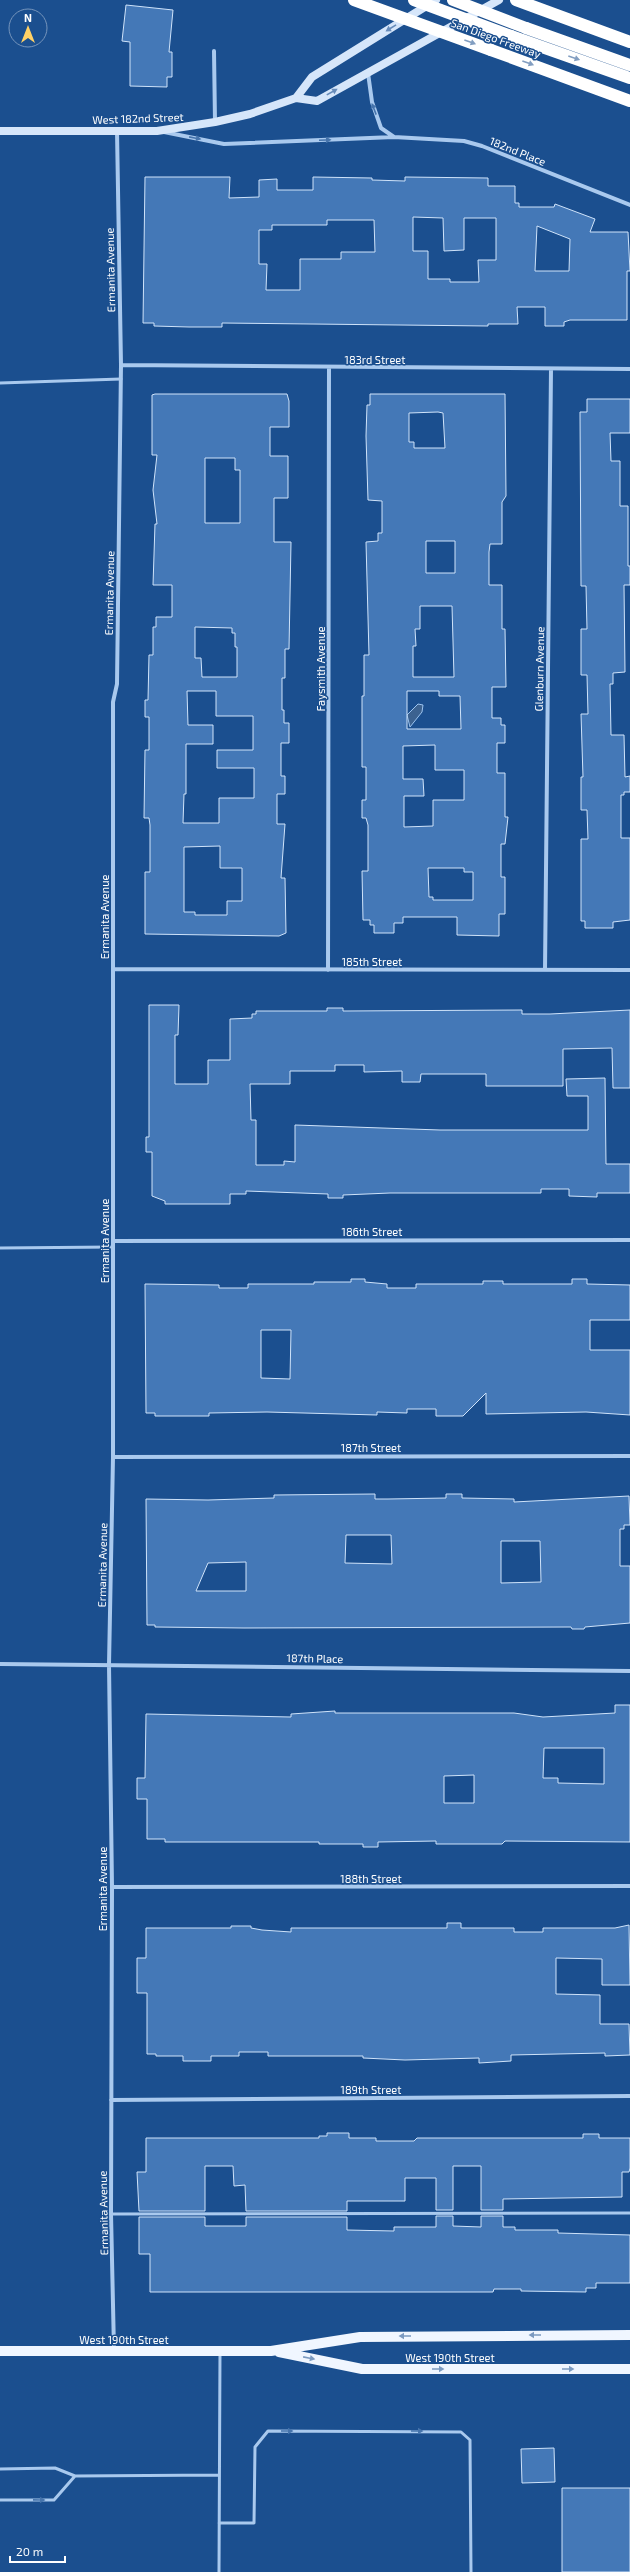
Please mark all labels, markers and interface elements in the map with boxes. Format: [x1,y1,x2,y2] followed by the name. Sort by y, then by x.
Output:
[8,8,48,48] north arrow
[24,11,32,24] text: N
[449,16,543,60] street label: San Diego Freeway
[386,24,396,32] one-way arrow
[464,39,476,45] one-way arrow
[568,56,580,62] one-way arrow
[522,61,534,67] one-way arrow
[326,89,338,96] one-way arrow
[370,102,376,114] one-way arrow
[92,110,184,126] street label: West 182nd Street
[488,134,548,168] street label: 182nd Place
[189,135,201,141] one-way arrow
[319,137,332,143] one-way arrow
[103,227,117,312] street label: Ermanita Avenue
[345,353,405,366] street label: 183rd Street
[102,550,116,635] street label: Ermanita Avenue
[314,626,327,712] street label: Faysmith Avenue
[532,626,546,712] street label: Glenburn Avenue
[98,875,111,959] street label: Ermanita Avenue
[342,955,402,968] street label: 185th Street
[98,1199,111,1283] street label: Ermanita Avenue
[342,1225,402,1238] street label: 186th Street
[341,1441,401,1454] street label: 187th Street
[95,1522,109,1607] street label: Ermanita Avenue
[287,1651,344,1665] street label: 187th Place
[96,1847,109,1931] street label: Ermanita Avenue
[340,1872,402,1885] street label: 188th Street
[341,2083,401,2096] street label: 189th Street
[96,2170,110,2255] street label: Ermanita Avenue
[528,2332,541,2338] one-way arrow
[79,2333,169,2346] street label: West 190th Street
[398,2333,411,2339] one-way arrow
[405,2351,495,2364] street label: West 190th Street
[303,2356,316,2362] one-way arrow
[432,2366,445,2372] one-way arrow
[562,2366,575,2372] one-way arrow
[281,2428,294,2434] one-way arrow
[411,2428,423,2435] one-way arrow
[33,2497,46,2503] one-way arrow
[10,2538,65,2564] scale bar
[16,2544,43,2558] text: 20 m

